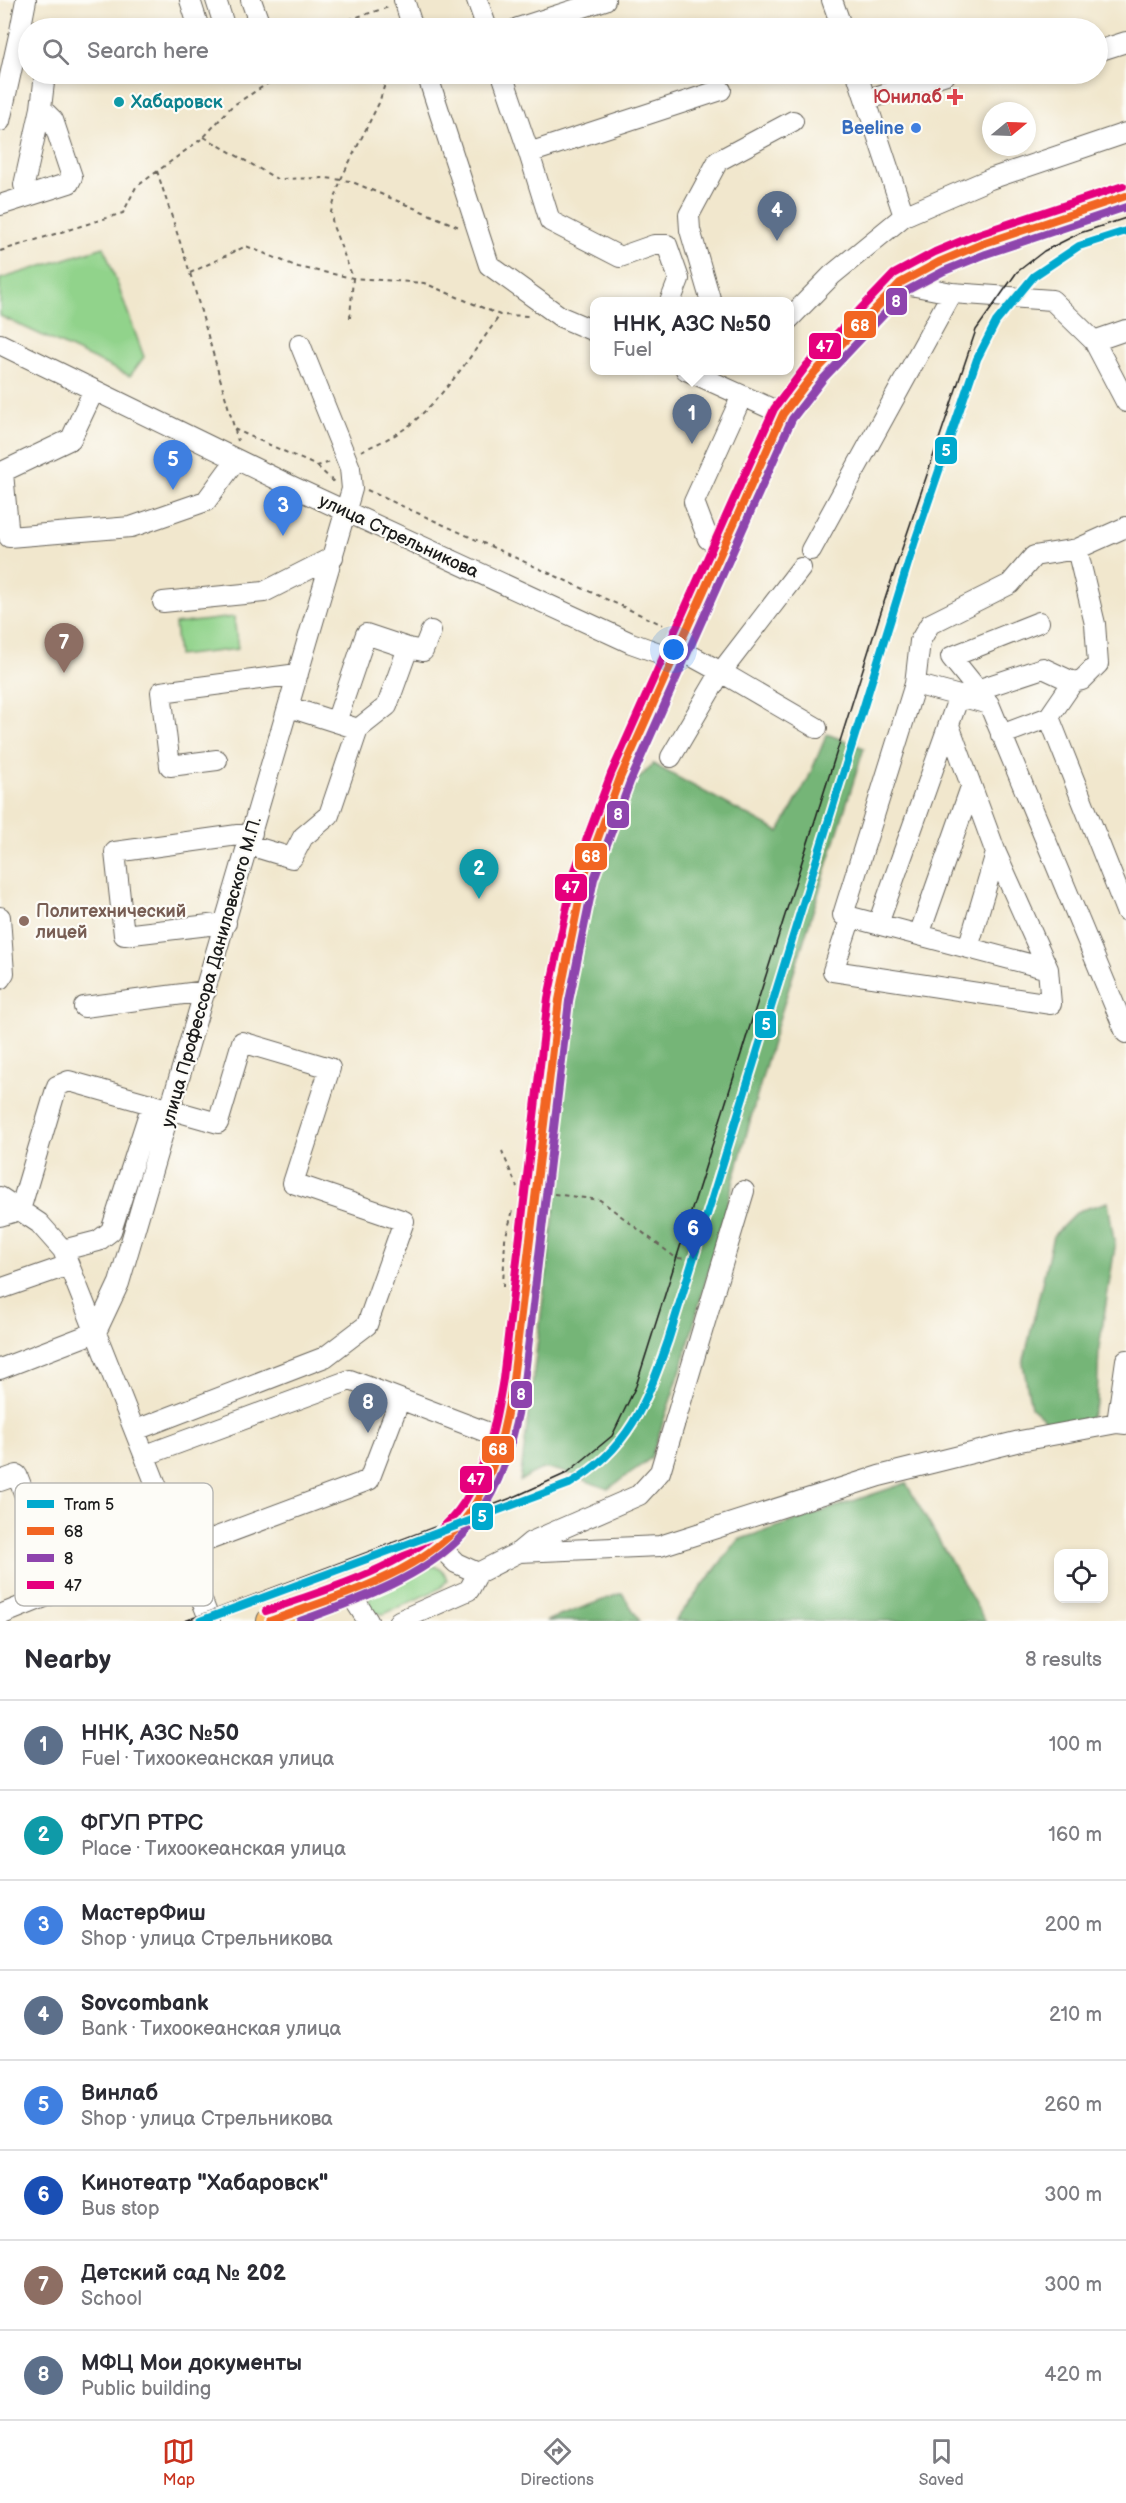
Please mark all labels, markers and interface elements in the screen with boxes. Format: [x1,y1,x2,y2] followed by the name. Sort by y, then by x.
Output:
[18,18,1108,84] search box
[39,35,72,68] icon: search
[87,38,209,65] text: Search here
[873,87,942,108] place label: Юнилаб
[946,88,964,106] marker: Юнилаб
[130,92,223,113] place label: Хабаровск
[112,95,126,109] marker: Хабаровск
[982,102,1036,156] north arrow
[841,118,904,139] place label: Beeline
[909,121,923,135] marker: Beeline
[758,192,796,241] pin: 4
[885,287,908,316] line badge: 8
[891,293,901,312] text: 8
[590,297,794,375] popup
[843,310,877,339] line badge: 68
[613,311,771,338] text: ННК, АЗС №50
[850,317,870,336] text: 68
[808,332,842,360] line badge: 47
[613,338,652,362] text: Fuel
[816,338,834,357] text: 47
[672,394,712,444] pin: 1
[934,436,958,465] line badge: 5
[154,440,192,490] pin: 5
[941,442,951,461] text: 5
[264,486,302,536] pin: 3
[316,490,482,583] street label: улица Стрельникова
[44,624,84,673] pin: 7
[659,635,688,664] your location
[606,800,630,829] line badge: 8
[613,806,623,825] text: 8
[157,814,266,1130] street label: улица Профессора Даниловского М.П.
[574,842,608,871] line badge: 68
[581,848,601,867] text: 68
[460,850,498,899] pin: 2
[554,873,588,902] line badge: 47
[562,879,580,898] text: 47
[35,901,186,943] place label: Политехнический лицей
[17,914,31,928] marker: Политехнический лицей
[754,1010,777,1039] line badge: 5
[761,1016,771,1035] text: 5
[674,1210,712,1259] pin: 6
[510,1380,533,1409] line badge: 8
[348,1384,388,1433] pin: 8
[516,1386,526,1405] text: 8
[481,1435,515,1464] line badge: 68
[488,1441,508,1460] text: 68
[459,1465,493,1494] line badge: 47
[467,1471,485,1490] text: 47
[15,1483,213,1606] legend
[64,1496,114,1515] text: Tram 5
[471,1502,494,1531] line badge: 5
[477,1508,487,1527] text: 5
[64,1523,83,1542] text: 68
[1054,1549,1108,1603] map controls
[1054,1549,1108,1603] button: locate
[64,1550,73,1569] text: 8
[64,1577,82,1596] text: 47
[24,1645,111,1676] text: Nearby
[1025,1648,1102,1672] text: 8 results
[81,1720,239,1747] text: ННК, АЗС №50
[39,1733,48,1757] text: 1
[1049,1733,1102,1757] text: 100 m
[81,1747,334,1771] text: Fuel · Тихоокеанская улица
[81,1810,203,1837] text: ФГУП РТРС
[38,1823,49,1847] text: 2
[1048,1823,1102,1847] text: 160 m
[81,1837,346,1861] text: Place · Тихоокеанская улица
[81,1900,206,1927] text: МастерФиш
[38,1913,49,1937] text: 3
[1045,1913,1102,1937] text: 200 m
[81,1927,333,1951] text: Shop · улица Стрельникова
[81,1990,209,2017] text: Sovcombank
[38,2003,49,2027] text: 4
[1049,2003,1102,2027] text: 210 m
[81,2017,341,2041] text: Bank · Тихоокеанская улица
[81,2080,158,2107] text: Винлаб
[38,2093,49,2117] text: 5
[1044,2093,1102,2117] text: 260 m
[81,2107,333,2131] text: Shop · улица Стрельникова
[81,2170,328,2197] text: Кинотеатр "Хабаровск"
[37,2183,50,2207] text: 6
[1044,2183,1102,2207] text: 300 m
[81,2197,160,2221] text: Bus stop
[81,2260,286,2287] text: Детский сад № 202
[38,2273,49,2297] text: 7
[1044,2273,1102,2297] text: 300 m
[81,2287,142,2311] text: School
[81,2350,302,2377] text: МФЦ Мои документы
[37,2363,50,2387] text: 8
[1044,2363,1102,2387] text: 420 m
[81,2377,211,2401] text: Public building
[162,2435,195,2490] tab: Map
[520,2435,594,2490] tab: Directions
[919,2435,964,2490] tab: Saved

